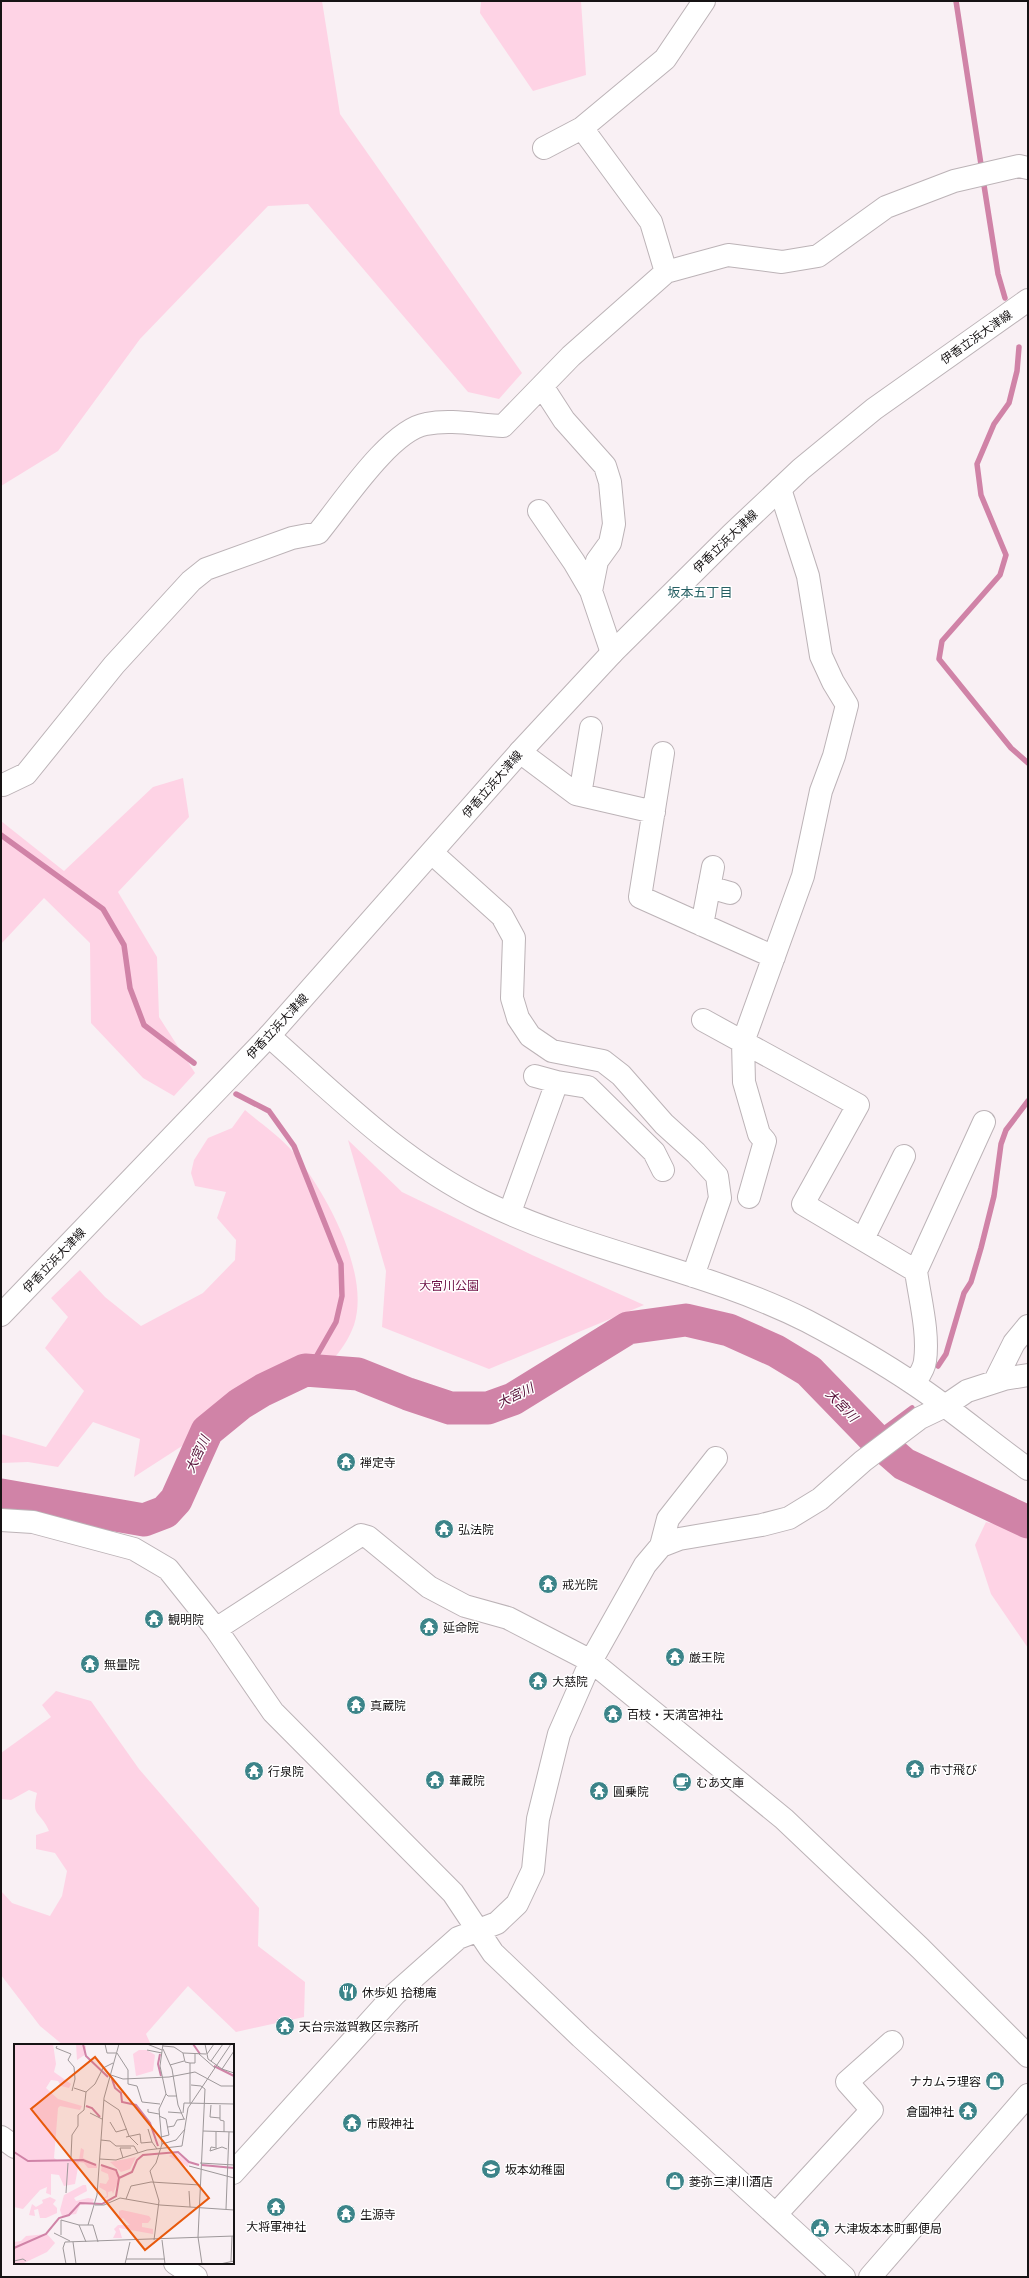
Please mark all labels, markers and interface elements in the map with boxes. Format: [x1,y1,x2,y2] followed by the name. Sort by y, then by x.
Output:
[937,306,1015,368] street label: 伊香立浜大津線
[689,506,761,576] street label: 伊香立浜大津線
[667,583,733,601] district label: 坂本五丁目
[458,747,526,821] street label: 伊香立浜大津線
[242,989,312,1063] street label: 伊香立浜大津線
[19,1224,89,1296] street label: 伊香立浜大津線
[419,1277,479,1294] park label: 大宮川公園
[494,1377,538,1412] water label: 大宮川
[822,1385,863,1427] water label: 大宮川
[181,1431,214,1475] water label: 大宮川
[335,1451,357,1473] temple icon: 禅定寺
[360,1454,396,1471] place label: 禅定寺
[433,1518,455,1540] temple icon: 弘法院
[458,1521,494,1538] place label: 弘法院
[537,1573,559,1595] temple icon: 戒光院
[562,1576,598,1593] place label: 戒光院
[143,1608,165,1630] temple icon: 観明院
[168,1611,204,1628] place label: 観明院
[418,1616,440,1638] temple icon: 延命院
[443,1619,479,1636] place label: 延命院
[664,1646,686,1668] temple icon: 厳王院
[689,1649,725,1666] place label: 厳王院
[79,1653,101,1675] temple icon: 無量院
[104,1656,140,1673] place label: 無量院
[527,1670,549,1692] temple icon: 大慈院
[552,1673,588,1690] place label: 大慈院
[345,1694,367,1716] temple icon: 真蔵院
[370,1697,406,1714] place label: 真蔵院
[602,1703,624,1725] temple icon: 百枝・天満宮神社
[627,1706,723,1723] place label: 百枝・天満宮神社
[904,1758,926,1780] temple icon: 市寸飛び
[243,1760,265,1782] temple icon: 行泉院
[929,1761,977,1778] place label: 市寸飛び
[268,1763,304,1780] place label: 行泉院
[424,1769,446,1791] temple icon: 華蔵院
[671,1771,693,1793] cafe icon: むあ文庫
[449,1772,485,1789] place label: 華蔵院
[696,1774,744,1791] place label: むあ文庫
[588,1780,610,1802] temple icon: 圓乗院
[613,1783,649,1800] place label: 圓乗院
[337,1981,359,2003] restaurant icon: 休歩処 拾穂庵
[362,1984,437,2001] place label: 休歩処 拾穂庵
[274,2015,296,2037] temple icon: 天台宗滋賀教区宗務所
[299,2018,419,2035] place label: 天台宗滋賀教区宗務所
[14,2044,234,2264] inset map
[984,2070,1006,2092] shop icon: ナカムラ理容
[910,2073,981,2090] place label: ナカムラ理容
[957,2100,979,2122] temple icon: 倉園神社
[906,2103,954,2120] place label: 倉園神社
[341,2112,363,2134] temple icon: 市殿神社
[366,2115,414,2132] place label: 市殿神社
[480,2158,502,2180] school or university icon: 坂本幼稚園
[505,2161,565,2178] place label: 坂本幼稚園
[664,2170,686,2192] shop icon: 菱弥三津川酒店
[689,2173,773,2190] place label: 菱弥三津川酒店
[265,2196,287,2218] temple icon: 大将軍神社
[335,2203,357,2225] temple icon: 生源寺
[360,2206,396,2223] place label: 生源寺
[809,2217,831,2239] public building icon: 大津坂本本町郵便局
[246,2218,306,2235] place label: 大将軍神社
[834,2220,942,2237] place label: 大津坂本本町郵便局

